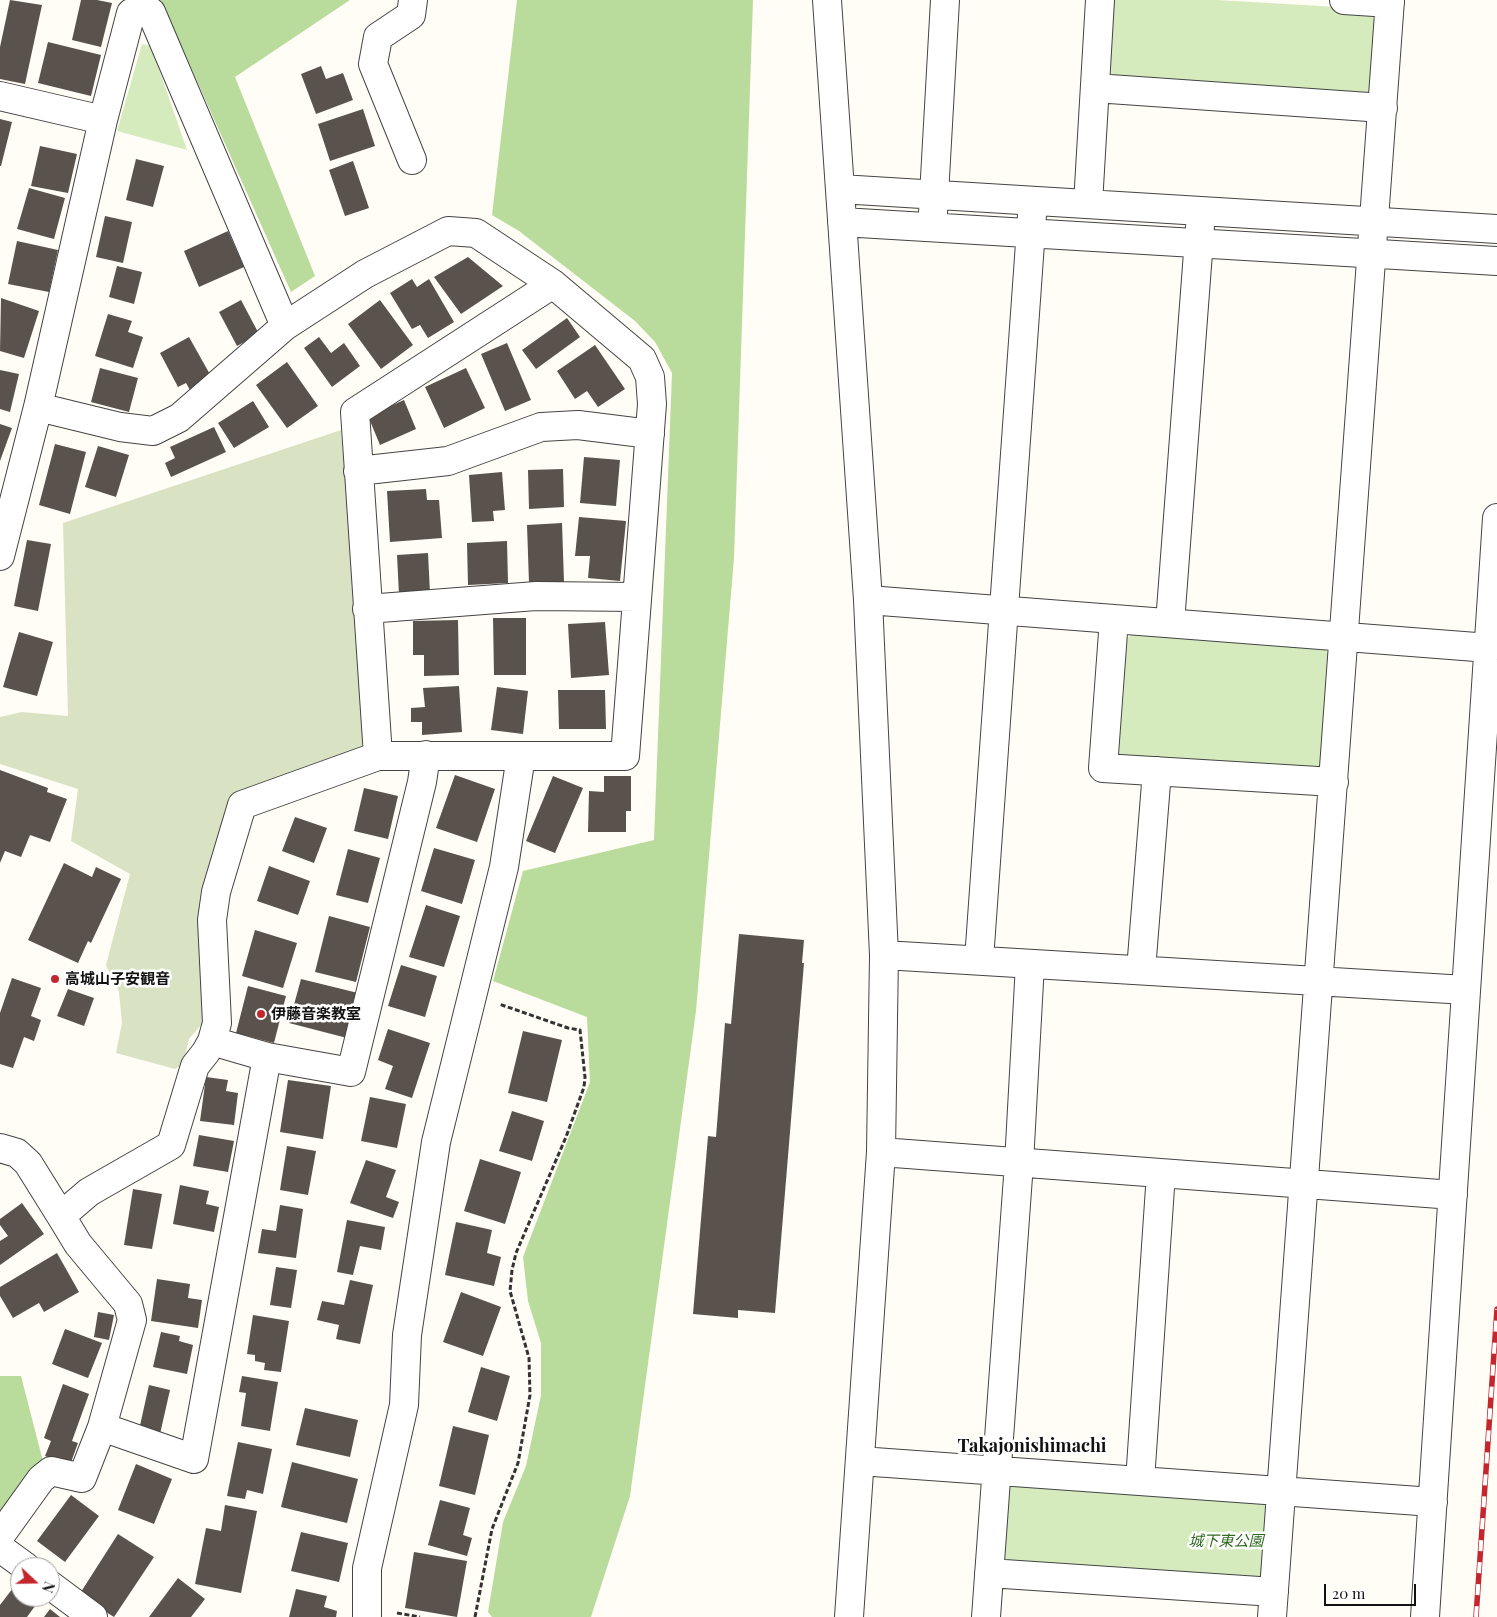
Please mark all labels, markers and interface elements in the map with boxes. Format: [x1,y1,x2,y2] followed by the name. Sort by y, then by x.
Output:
[65,970,170,988] place label: 高城山子安観音
[49,973,61,985] marker: 高城山子安観音
[271,1005,361,1023] place label: 伊藤音楽教室
[255,1008,267,1020] marker: 伊藤音楽教室
[958,1435,1106,1457] district label: Takajonishimachi
[1189,1532,1263,1550] park label: 城下東公園
[10,1557,60,1607] north arrow
[1327,1574,1420,1606] scale bar
[38,1579,59,1595] text: N
[1332,1583,1365,1603] text: 20 m

